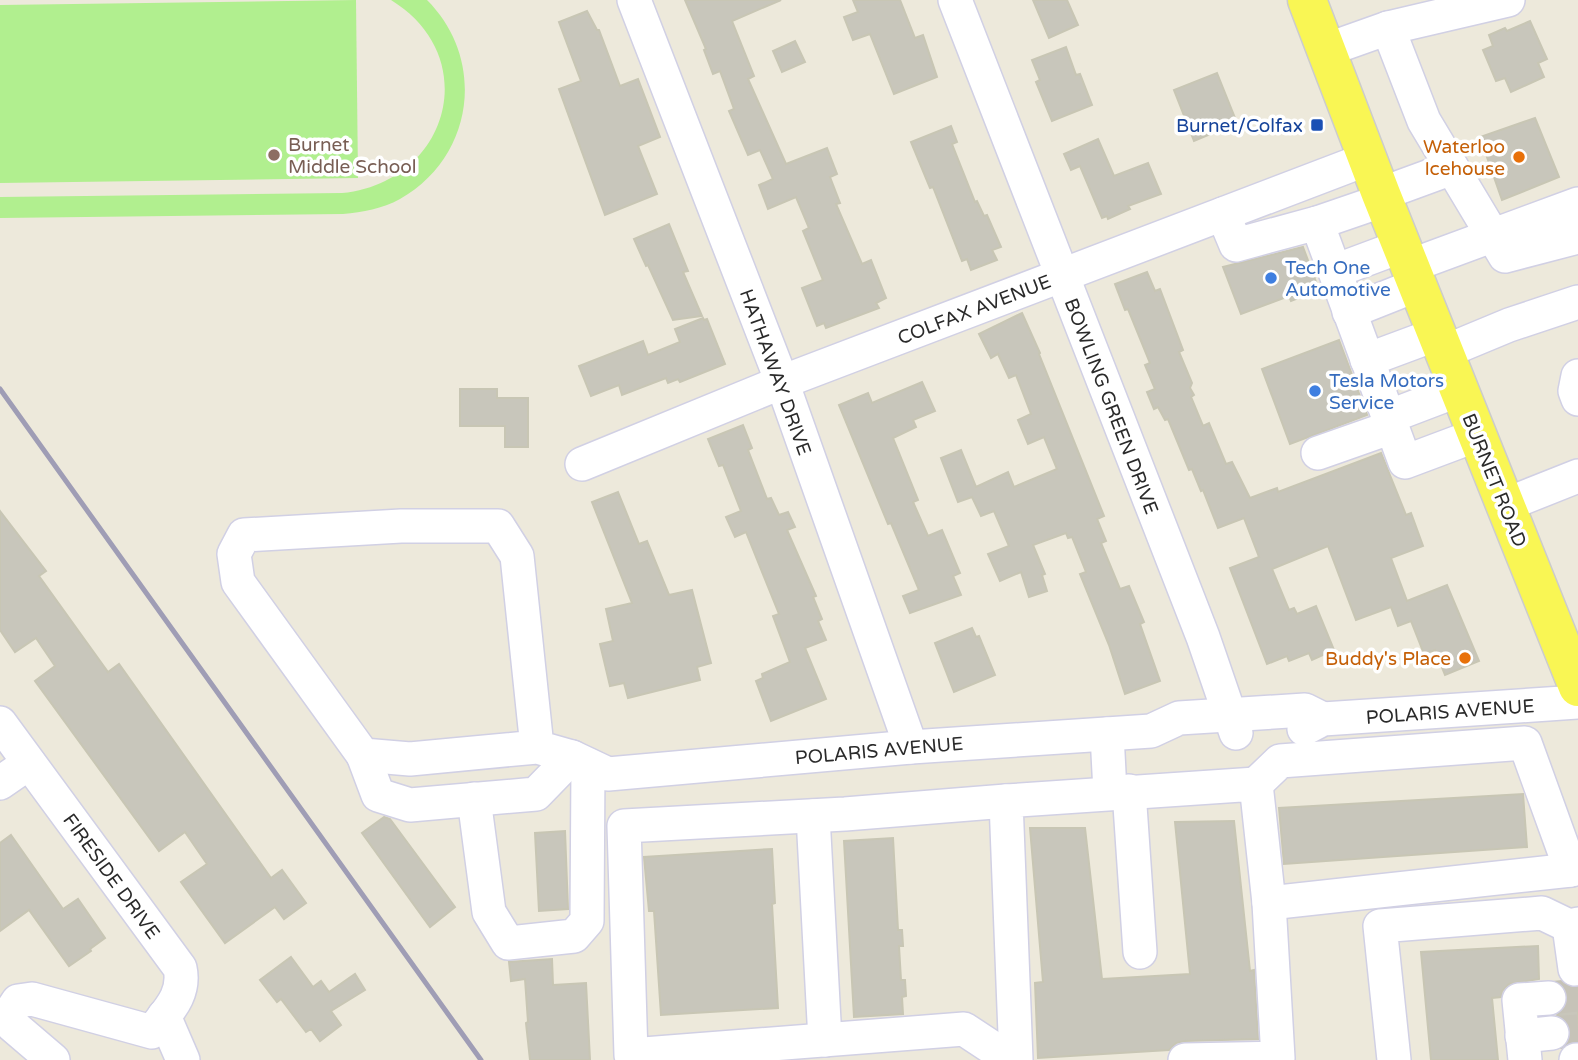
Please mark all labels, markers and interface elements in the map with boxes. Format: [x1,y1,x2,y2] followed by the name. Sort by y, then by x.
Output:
[1176,115,1303,137] place label: Burnet/Colfax
[1309,117,1325,133] marker: Burnet/Colfax
[288,134,417,178] place label: Burnet Middle School
[1423,136,1505,180] place label: Waterloo Icehouse
[266,147,282,163] marker: Burnet Middle School
[1511,149,1527,165] marker: Waterloo Icehouse
[1285,257,1391,301] place label: Tech One Automotive
[1263,270,1279,286] marker: Tech One Automotive
[895,271,1054,349] street label: COLFAX AVENUE
[735,286,815,458] street label: HATHAWAY DRIVE
[1060,295,1162,517] street label: BOWLING GREEN DRIVE
[1329,370,1444,414] place label: Tesla Motors Service
[1307,383,1323,399] marker: Tesla Motors Service
[1457,410,1531,550] street label: BURNET ROAD
[1325,648,1451,670] place label: Buddy's Place
[1457,650,1473,666] marker: Buddy's Place
[1365,695,1535,729] street label: POLARIS AVENUE
[794,733,964,769] street label: POLARIS AVENUE
[58,810,164,944] street label: FIRESIDE DRIVE

